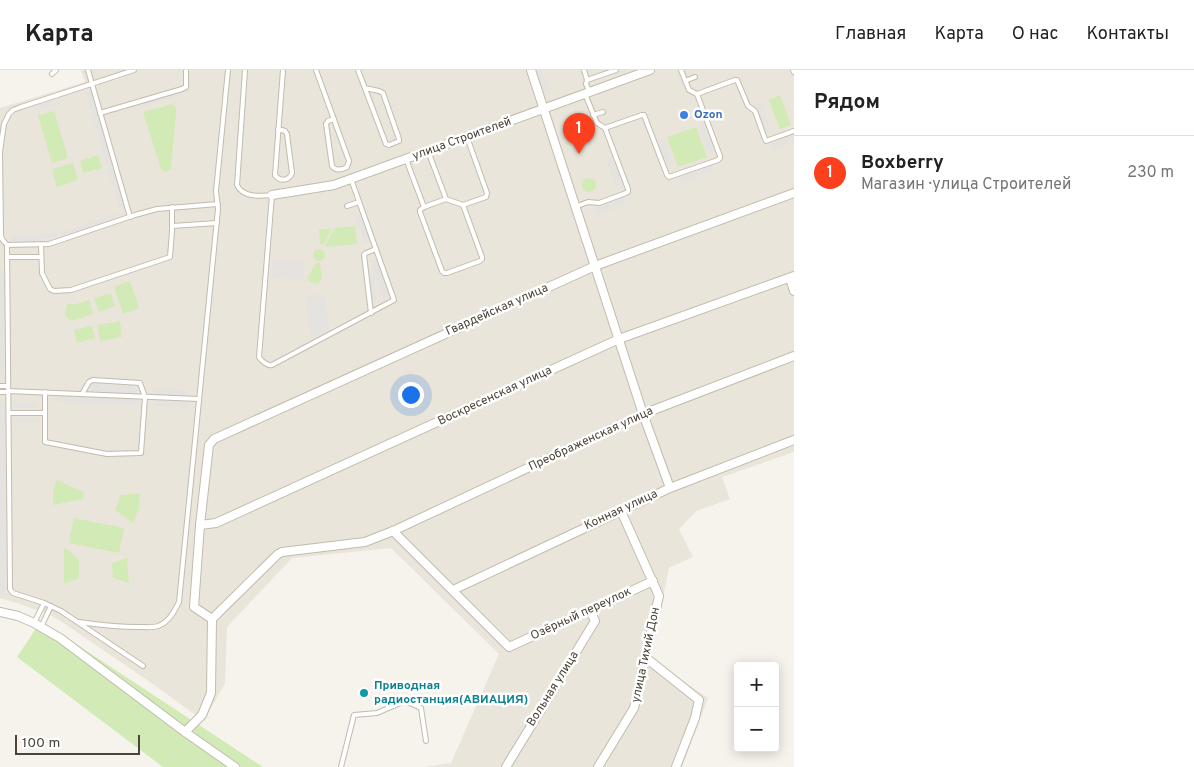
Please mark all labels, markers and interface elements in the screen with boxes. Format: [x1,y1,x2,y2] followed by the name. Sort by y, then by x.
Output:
[25,20,94,50] text: Карта
[835,23,906,46] text: Главная
[934,23,984,46] text: Карта
[1012,23,1058,46] text: О нас
[1086,23,1169,46] text: Контакты
[814,89,880,116] text: Рядом
[694,107,723,123] place label: Ozon
[678,109,690,121] marker: Ozon
[563,113,595,154] pin: 1
[410,114,514,164] street label: улица Строителей
[861,151,944,175] text: Boxberry
[827,163,833,183] text: 1
[1127,163,1174,183] text: 230 m
[861,175,1071,195] text: Магазин · улица Строителей
[443,280,551,340] street label: Гвардейская улица
[435,363,555,429] street label: Воскресенская улица
[398,382,424,408] your location
[526,403,656,475] street label: Преображенская улица
[582,486,660,534] street label: Конная улица
[528,584,634,644] street label: Озёрный переулок
[628,606,664,704] street label: улица Тихий Дон
[523,648,583,730] street label: Вольная улица
[734,662,779,752] map controls
[734,662,779,707] button: +
[374,678,528,708] place label: Приводная радиостанция(АВИАЦИЯ)
[358,687,370,699] marker: Приводная радиостанция(АВИАЦИЯ)
[734,707,779,752] button: −
[15,732,140,755] scale bar
[22,735,60,752] text: 100 m

